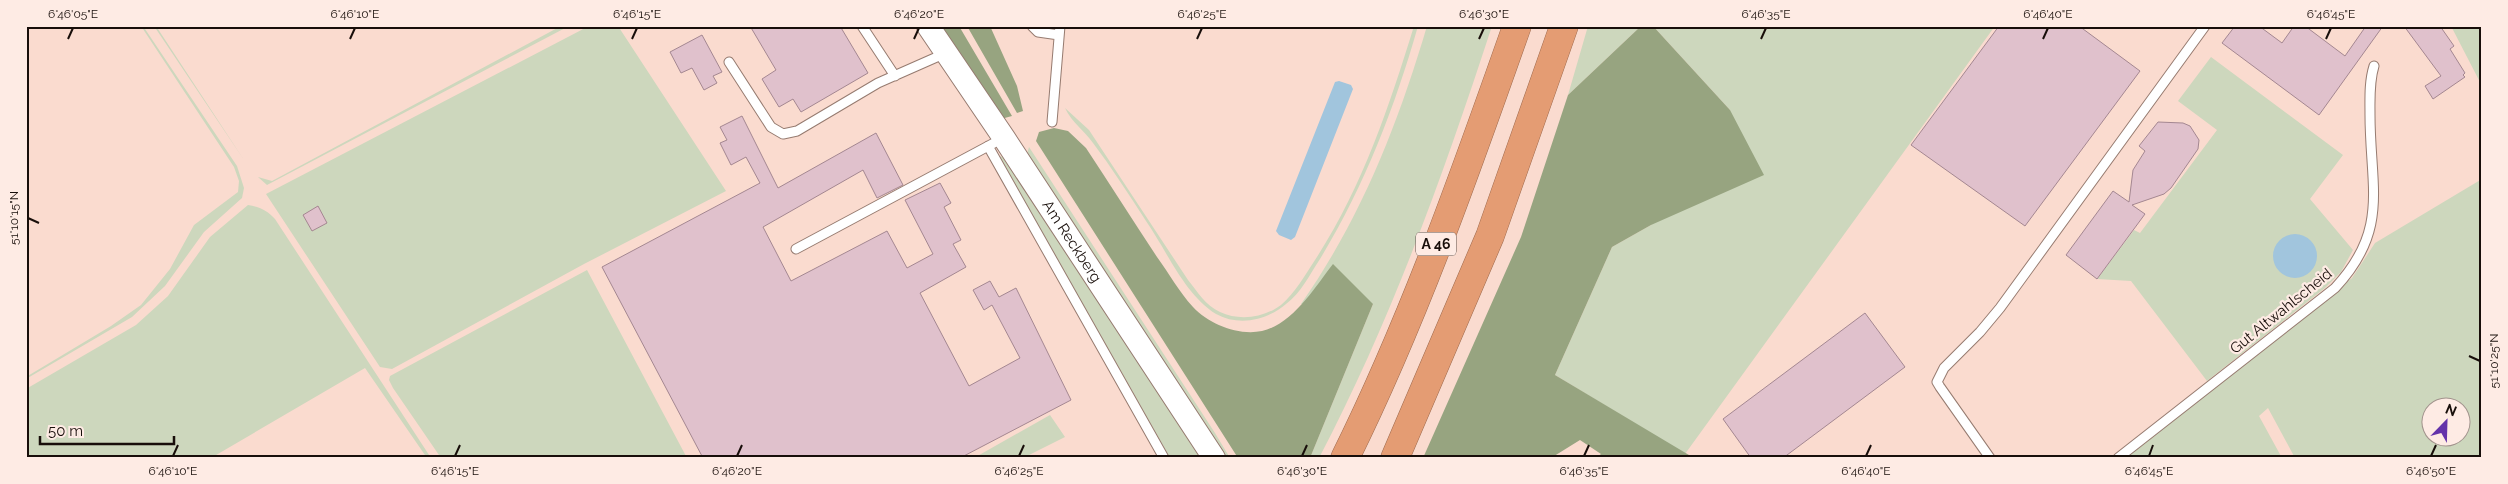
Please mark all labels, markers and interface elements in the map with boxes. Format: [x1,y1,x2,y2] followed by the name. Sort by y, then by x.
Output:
[48,7,98,21] text: 6°46'05"E
[331,7,379,21] text: 6°46'10"E
[613,7,661,21] text: 6°46'15"E
[894,7,944,21] text: 6°46'20"E
[1177,7,1227,21] text: 6°46'25"E
[1459,7,1509,21] text: 6°46'30"E
[1741,7,1791,21] text: 6°46'35"E
[2023,7,2073,21] text: 6°46'40"E
[2307,7,2355,21] text: 6°46'45"E
[7,191,21,245] text: 51°10'15"N
[1038,197,1105,286] street label: Am Reckberg
[1416,232,1456,255] road number: A 46
[2226,264,2336,358] street label: Gut Altwahlscheid
[2487,334,2501,388] text: 51°10'25"N
[2420,396,2470,446] north arrow
[2443,401,2459,419] text: N
[40,414,174,446] scale bar
[48,422,83,440] text: 50 m
[149,464,197,478] text: 6°46'10"E
[431,464,479,478] text: 6°46'15"E
[712,464,762,478] text: 6°46'20"E
[994,464,1044,478] text: 6°46'25"E
[1277,464,1327,478] text: 6°46'30"E
[1559,464,1609,478] text: 6°46'35"E
[1841,464,1891,478] text: 6°46'40"E
[2125,464,2173,478] text: 6°46'45"E
[2406,464,2456,478] text: 6°46'50"E

